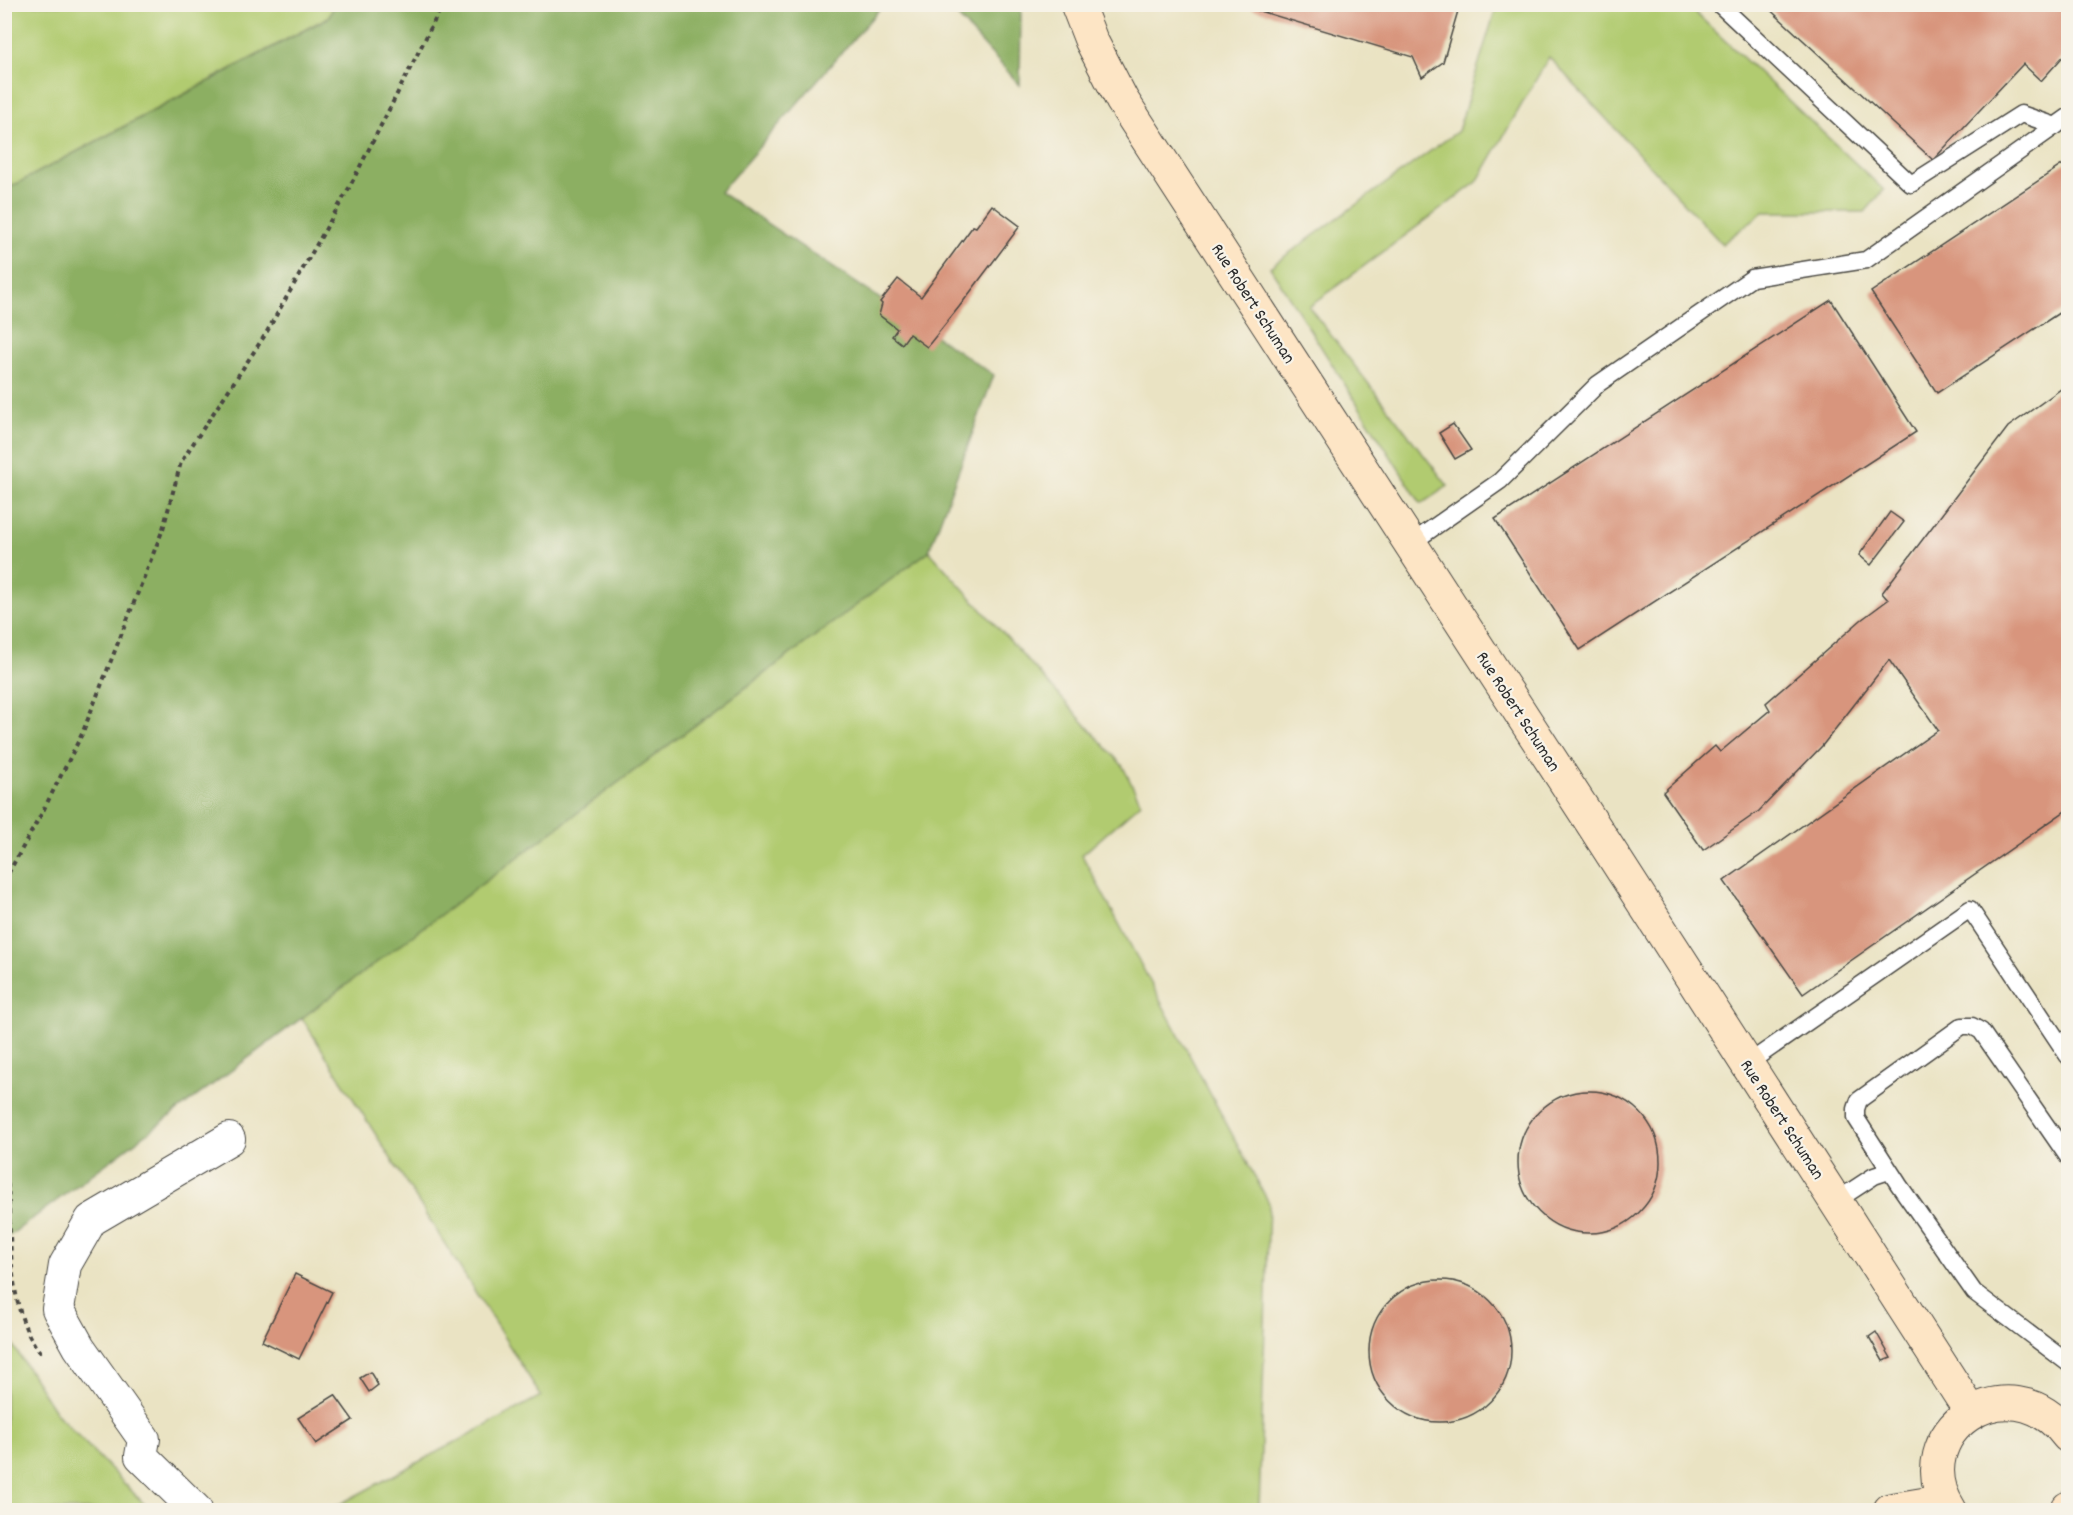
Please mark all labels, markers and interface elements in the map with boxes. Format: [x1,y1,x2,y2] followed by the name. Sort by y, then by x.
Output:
[1204,239,1300,369] street label: Rue Robert Schuman
[1469,647,1565,777] street label: Rue Robert Schuman
[1733,1055,1829,1185] street label: Rue Robert Schuman

